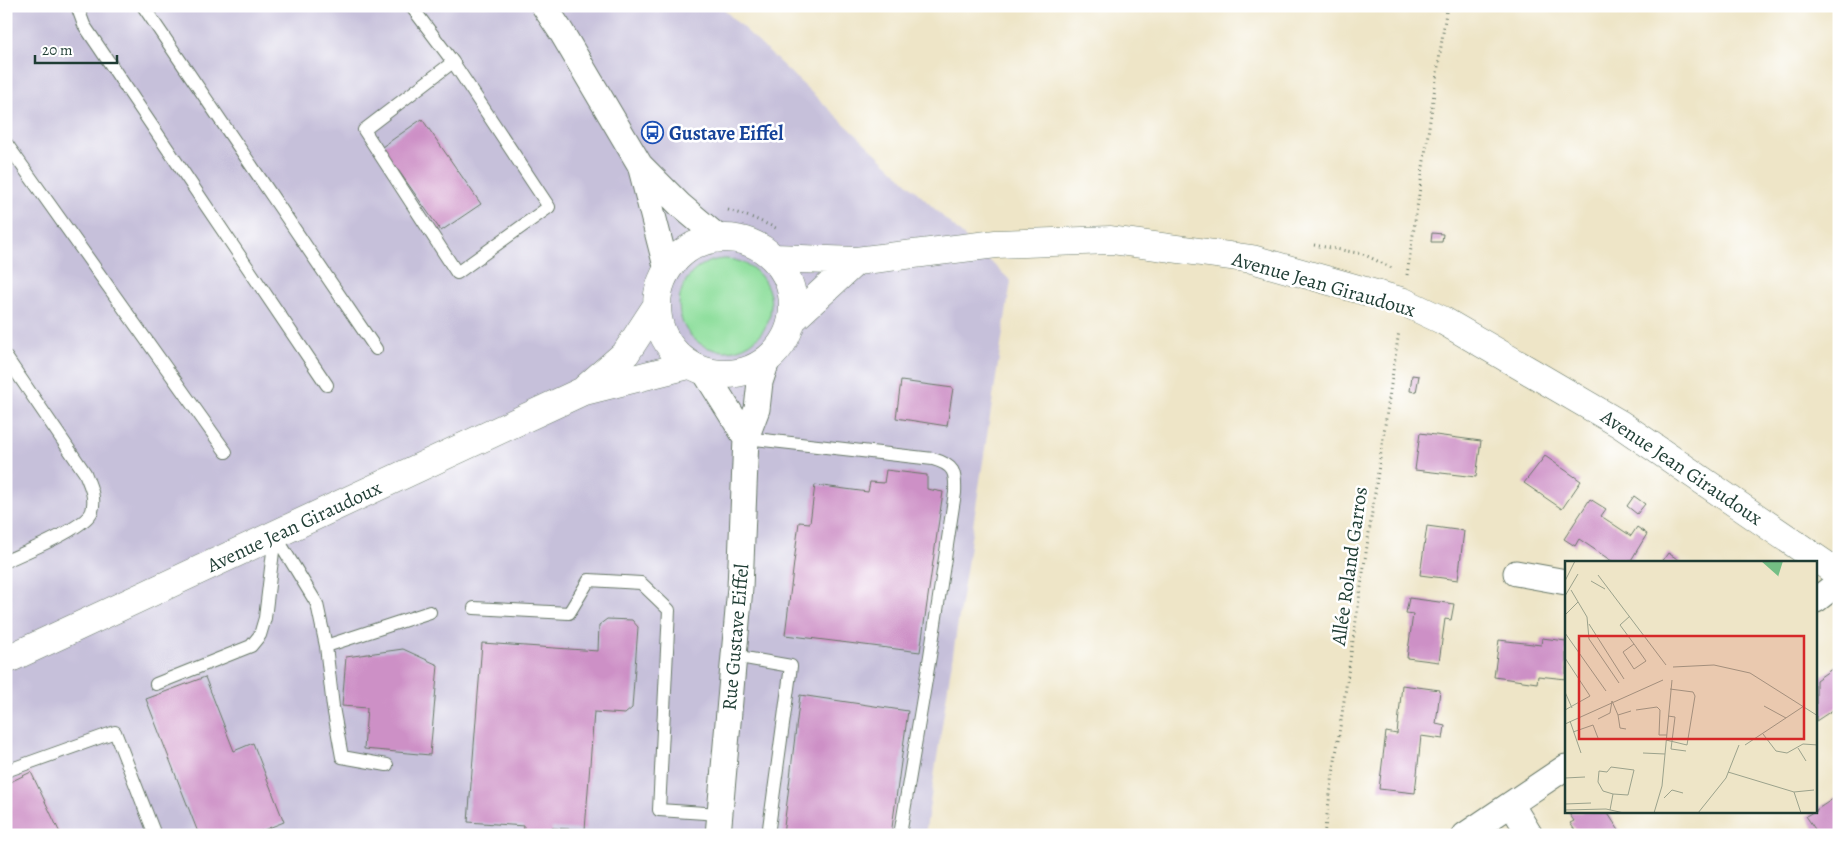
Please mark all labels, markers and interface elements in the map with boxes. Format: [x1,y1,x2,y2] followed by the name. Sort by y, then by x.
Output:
[35,32,118,64] scale bar
[42,40,73,60] text: 20 m
[669,120,784,147] place label: Gustave Eiffel
[641,121,665,145] bus stop icon: Gustave Eiffel
[1228,245,1419,324] street label: Avenue Jean Giraudoux
[1595,403,1768,532] street label: Avenue Jean Giraudoux
[202,474,386,579] street label: Avenue Jean Giraudoux
[1325,485,1374,648] street label: Allée Roland Garros
[1565,561,1818,814] inset map
[716,562,755,712] street label: Rue Gustave Eiffel

